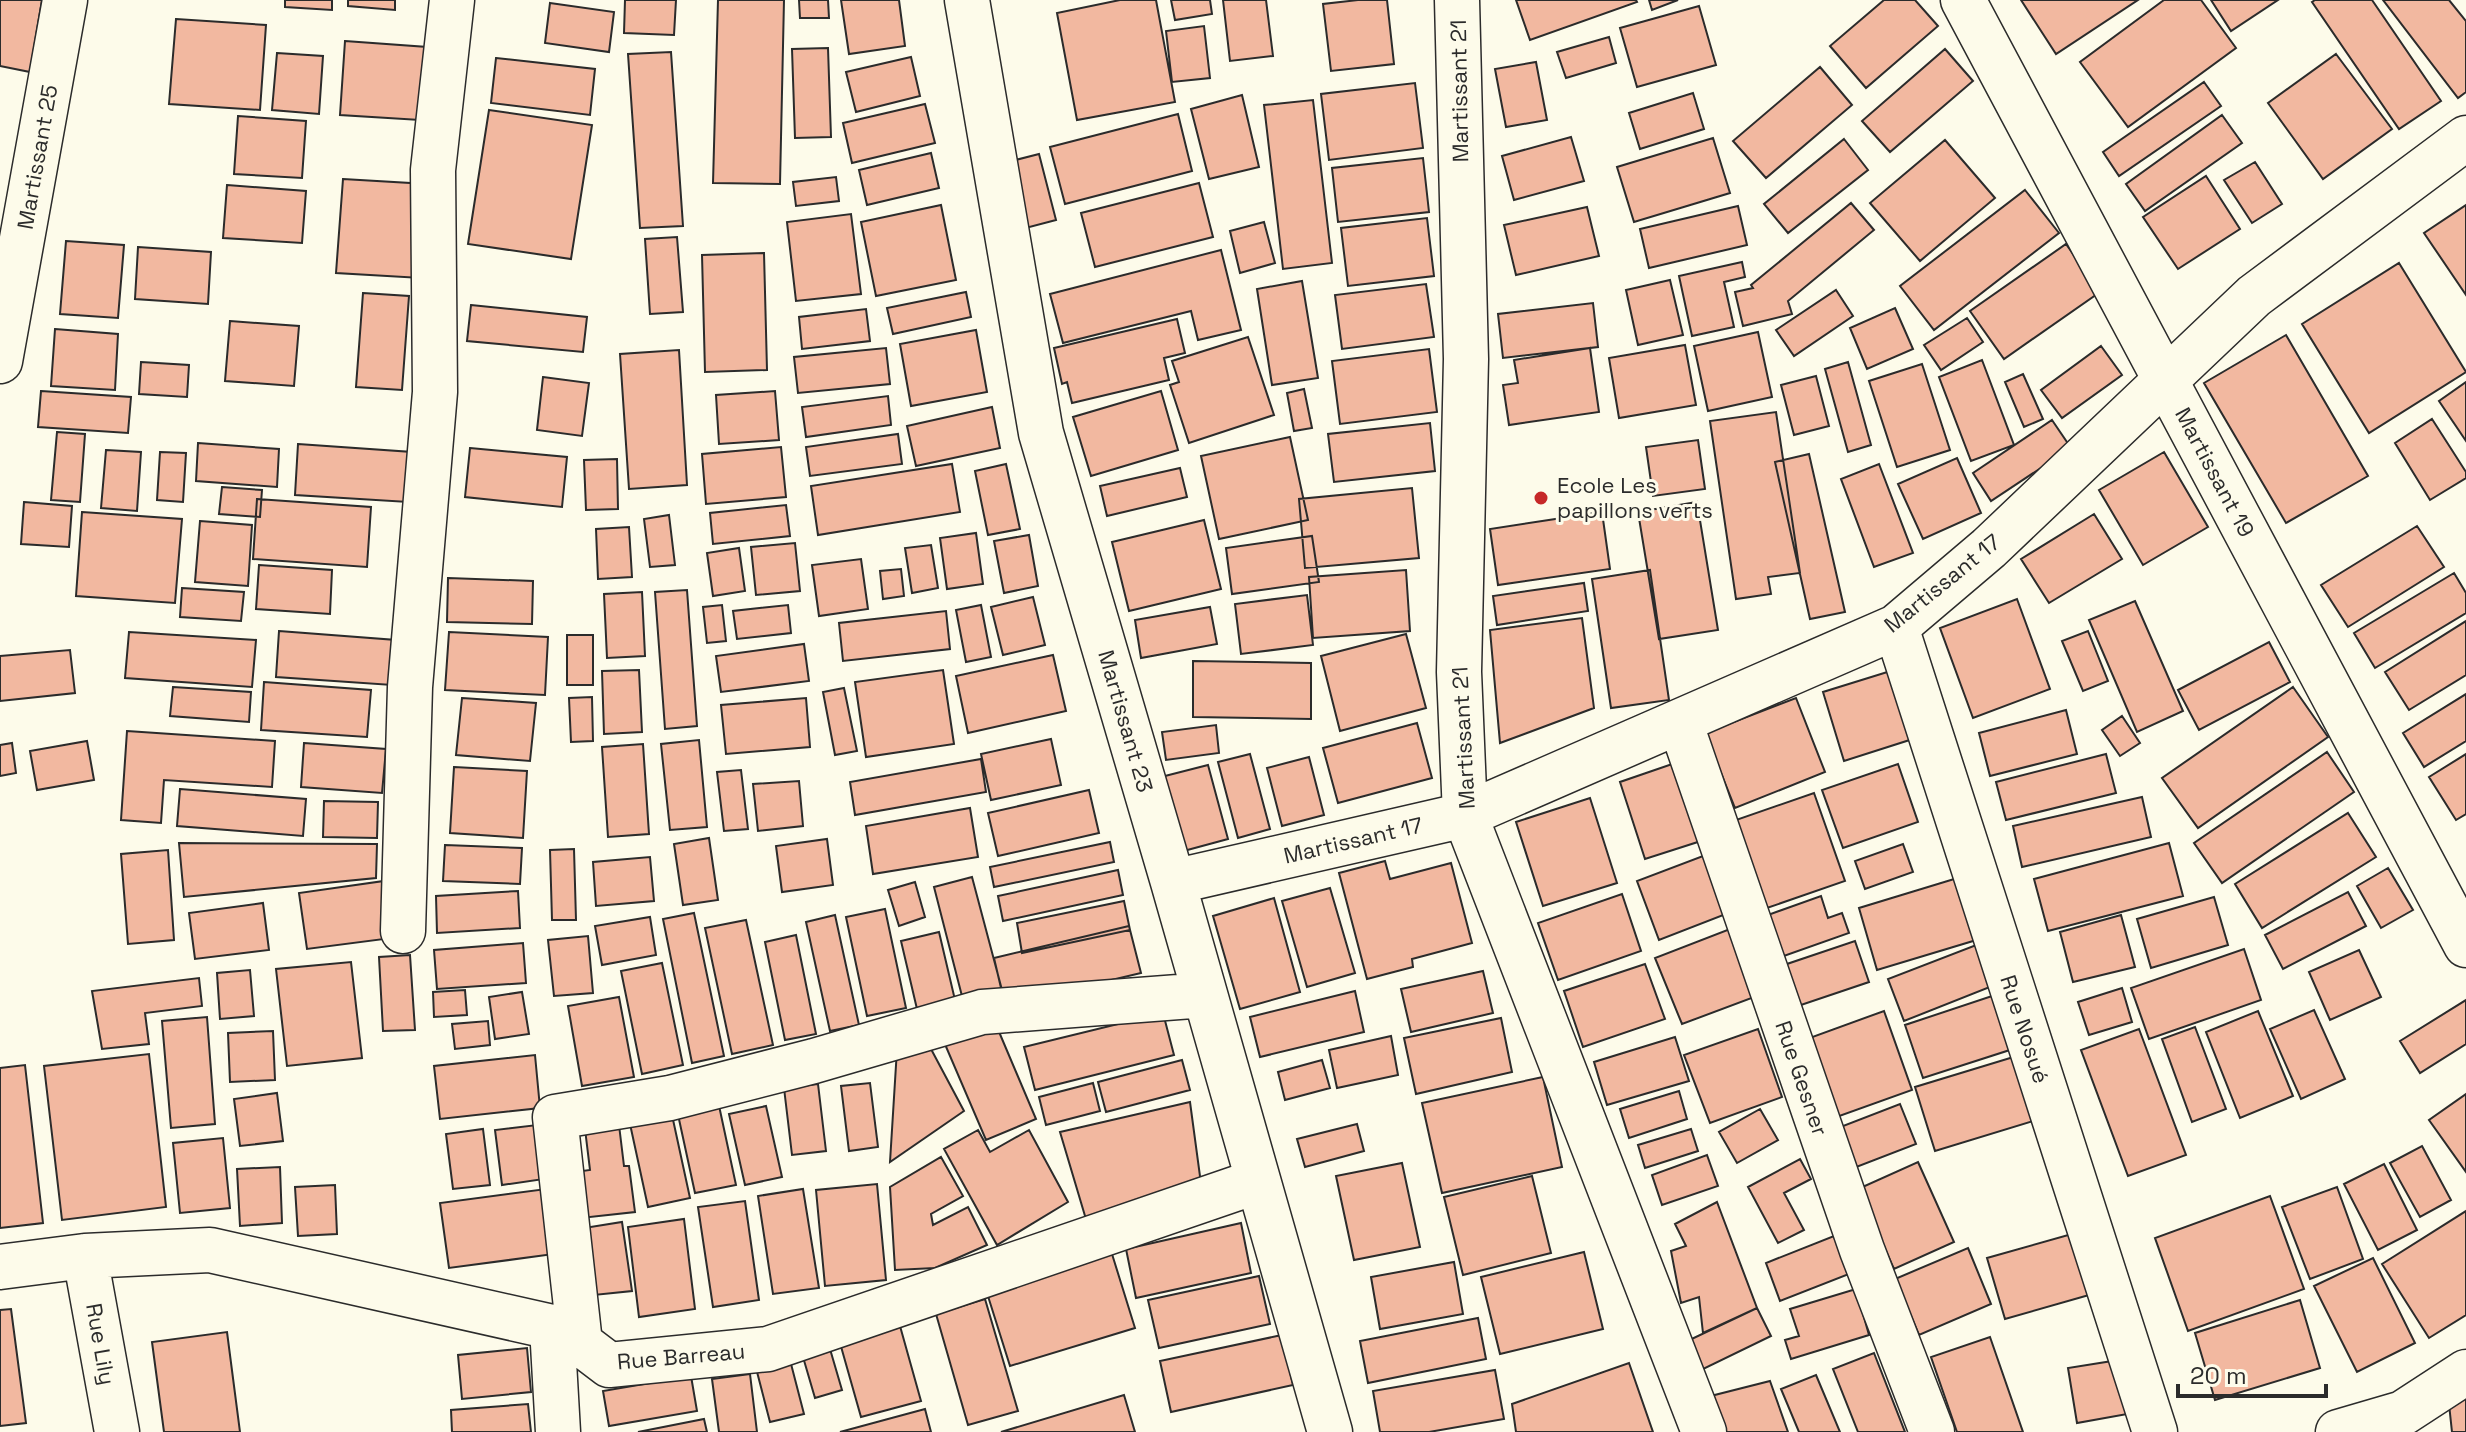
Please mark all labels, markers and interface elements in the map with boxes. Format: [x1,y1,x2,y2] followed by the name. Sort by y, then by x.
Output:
[1444,19,1474,163] street label: Martissant 21
[10,82,64,232] street label: Martissant 25
[2169,402,2261,542] street label: Martissant 19
[1557,471,1713,524] place label: Ecole Les papillons verts
[1532,489,1550,507] marker: Ecole Les papillons verts
[1878,528,2006,638] street label: Martissant 17
[1092,647,1160,795] street label: Martissant 23
[1445,666,1481,810] street label: Martissant 21
[1281,810,1425,870] street label: Martissant 17
[1994,971,2056,1087] street label: Rue Nosué
[1769,1017,1835,1139] street label: Rue Gesner
[80,1301,122,1387] street label: Rue Lily
[616,1336,746,1376] street label: Rue Barreau
[2178,1348,2326,1398] scale bar
[2190,1360,2247,1391] text: 20 m

